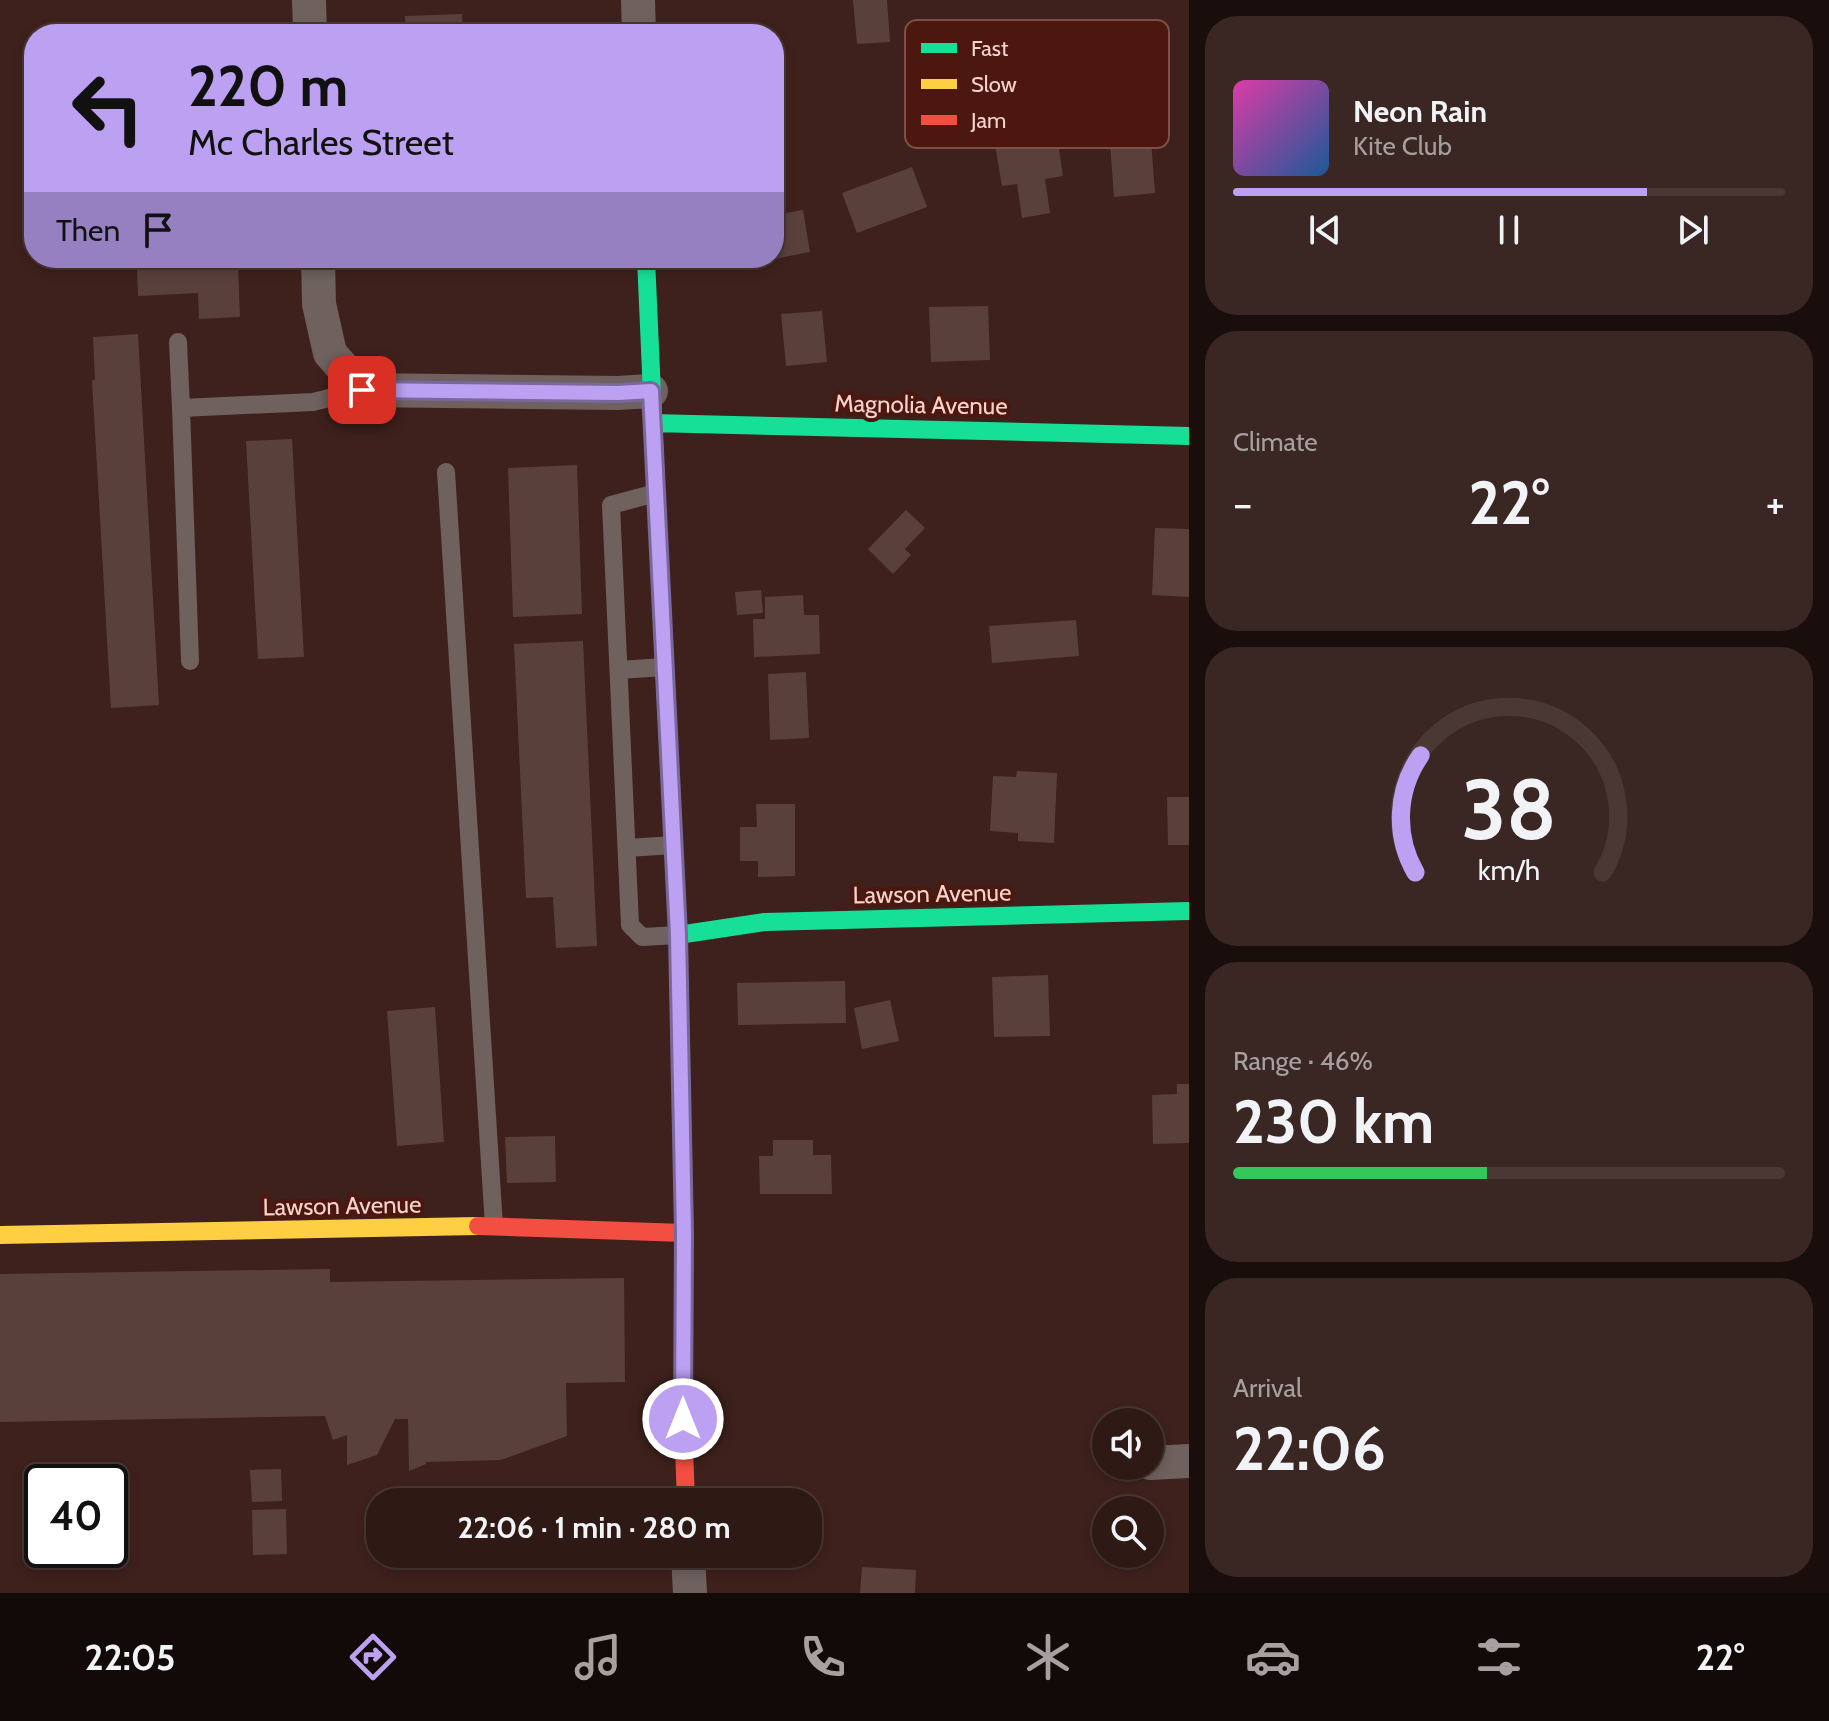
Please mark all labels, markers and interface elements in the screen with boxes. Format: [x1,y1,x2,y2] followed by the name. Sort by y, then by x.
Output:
[905,20,1169,148] legend
[971,35,1009,62] text: Fast
[188,52,348,120] text: 220 m
[56,56,160,160] icon: left
[971,71,1017,98] text: Slow
[1353,93,1487,130] text: Neon Rain
[970,107,1006,134] text: Jam
[188,120,454,164] text: Mc Charles Street
[1353,130,1452,162] text: Kite Club
[136,208,180,252] icon: arrive
[1303,208,1347,252] icon: previous
[1487,208,1531,252] icon: pause
[1671,208,1715,252] icon: next
[56,212,120,249] text: Then
[328,356,396,424] pin
[340,368,384,412] icon: arrive
[834,388,1008,421] street label: Magnolia Avenue
[1233,426,1318,458] text: Climate
[1469,466,1549,539] text: 22°
[1233,477,1252,530] text: −
[1766,477,1785,530] text: +
[1461,758,1557,859] text: 38
[1478,852,1540,887] text: km/h
[852,878,1012,909] street label: Lawson Avenue
[1233,1045,1373,1077] text: Range · 46%
[1233,1085,1434,1158] text: 230 km
[262,1190,422,1221] street label: Lawson Avenue
[1233,1372,1302,1404] text: Arrival
[641,1377,725,1461] position arrow
[1092,1408,1164,1568] map controls
[1092,1408,1164,1480] button: sound
[1233,1412,1386,1485] text: 22:06
[24,1464,128,1568] speed limit sign: 40
[1092,1496,1164,1568] button: search
[457,1509,731,1546] text: 22:06 · 1 min · 280 m
[345,1629,401,1685] icon: directions
[570,1629,626,1685] icon: music
[795,1629,851,1685] icon: phone
[1020,1629,1076,1685] icon: climate
[1245,1629,1301,1685] icon: car
[1471,1629,1527,1685] icon: filters
[85,1635,175,1679] text: 22:05
[1696,1635,1744,1679] text: 22°

